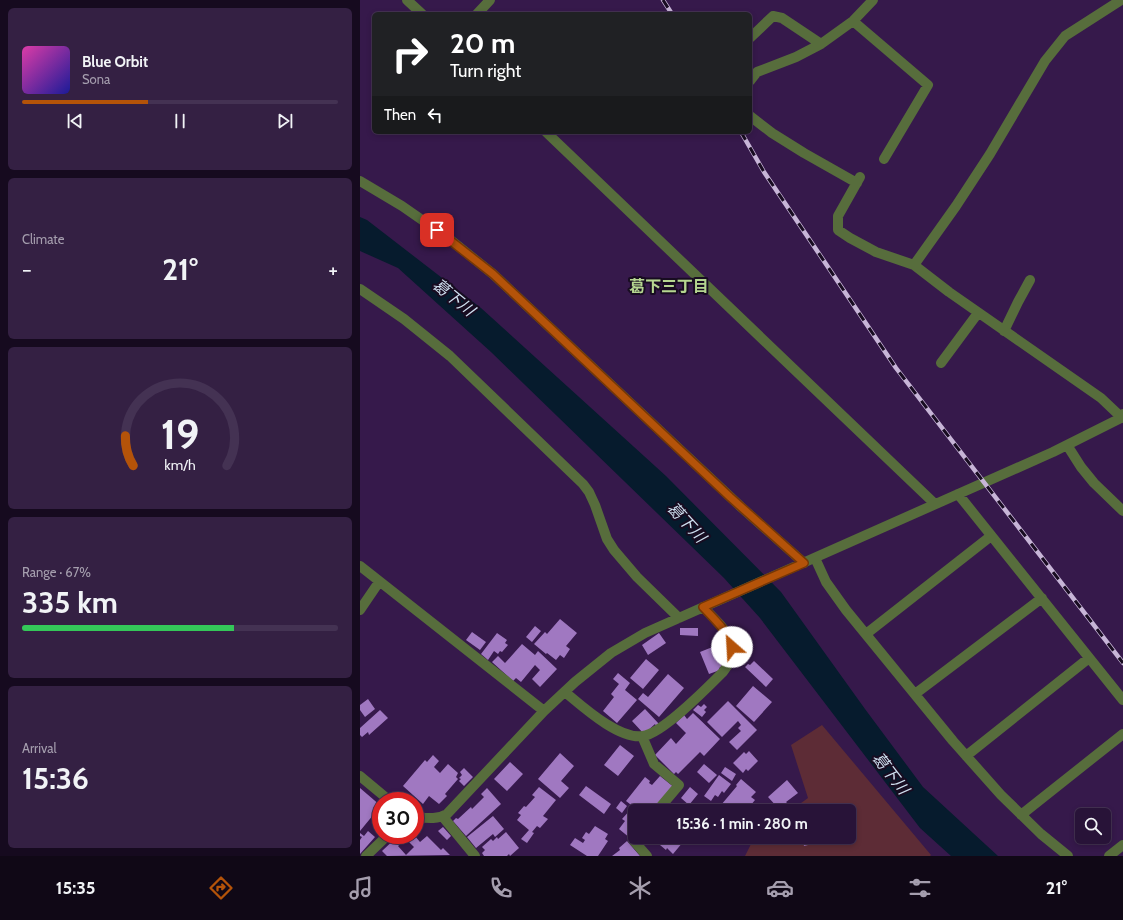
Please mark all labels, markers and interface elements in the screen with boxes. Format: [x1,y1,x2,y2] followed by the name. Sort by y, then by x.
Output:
[450,26,515,60] text: 20 m
[384,28,436,80] icon: right
[82,53,148,71] text: Blue Orbit
[450,60,521,82] text: Turn right
[82,71,110,87] text: Sona
[424,104,446,126] icon: left
[384,106,416,124] text: Then
[64,110,86,132] icon: previous
[169,110,191,132] icon: pause
[274,110,296,132] icon: next
[420,213,454,247] pin
[426,219,448,241] icon: arrive
[22,231,64,247] text: Climate
[162,251,198,288] text: 21°
[22,256,32,283] text: −
[328,256,338,283] text: +
[429,275,480,321] water label: 葛下川
[629,277,709,296] district label: 葛下三丁目
[161,409,199,459] text: 19
[164,456,196,474] text: km/h
[663,498,711,548] water label: 葛下川
[22,564,91,580] text: Range · 67%
[22,584,118,621] text: 335 km
[711,626,753,668] position arrow
[22,740,57,756] text: Arrival
[868,749,914,800] water label: 葛下川
[22,760,89,797] text: 15:36
[372,792,424,844] speed limit sign: 30
[1075,808,1111,844] map controls
[1075,808,1111,844] button: search
[676,815,808,833] text: 15:36 · 1 min · 280 m
[207,874,235,902] icon: directions
[347,874,375,902] icon: music
[487,874,515,902] icon: phone
[626,874,654,902] icon: climate
[766,874,794,902] icon: car
[906,874,934,902] icon: filters
[56,877,96,899] text: 15:35
[1046,877,1067,899] text: 21°

